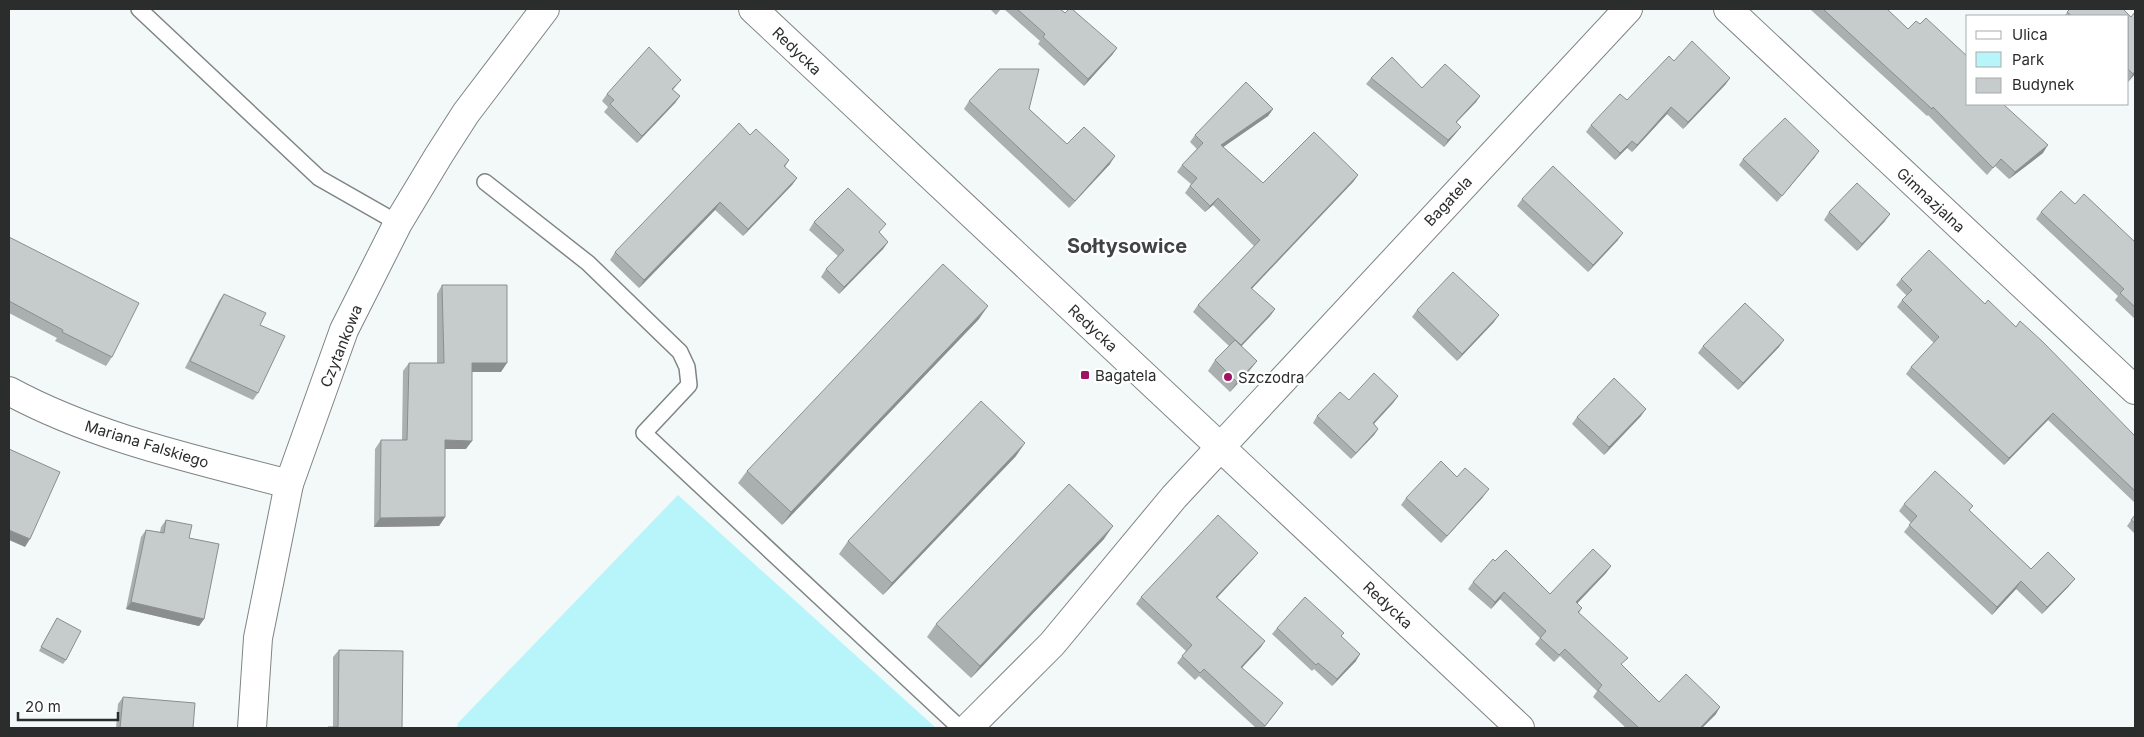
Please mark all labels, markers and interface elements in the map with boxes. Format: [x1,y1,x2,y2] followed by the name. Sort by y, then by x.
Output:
[1966,15,2129,105] legend
[769,23,825,79] street label: Redycka
[2012,25,2048,44] text: Ulica
[2012,50,2045,69] text: Park
[2012,75,2075,94] text: Budynek
[1893,164,1969,236] street label: Gimnazjalna
[1420,172,1476,230] street label: Bagatela
[1067,234,1187,258] district label: Sołtysowice
[1064,300,1122,356] street label: Redycka
[316,302,366,390] street label: Czytankowa
[1095,366,1156,385] place label: Bagatela
[1238,368,1304,387] place label: Szczodra
[1079,369,1091,381] marker: Bagatela
[1222,371,1234,383] marker: Szczodra
[83,416,211,472] street label: Mariana Falskiego
[1359,577,1417,633] street label: Redycka
[18,690,118,722] scale bar
[25,697,61,716] text: 20 m

